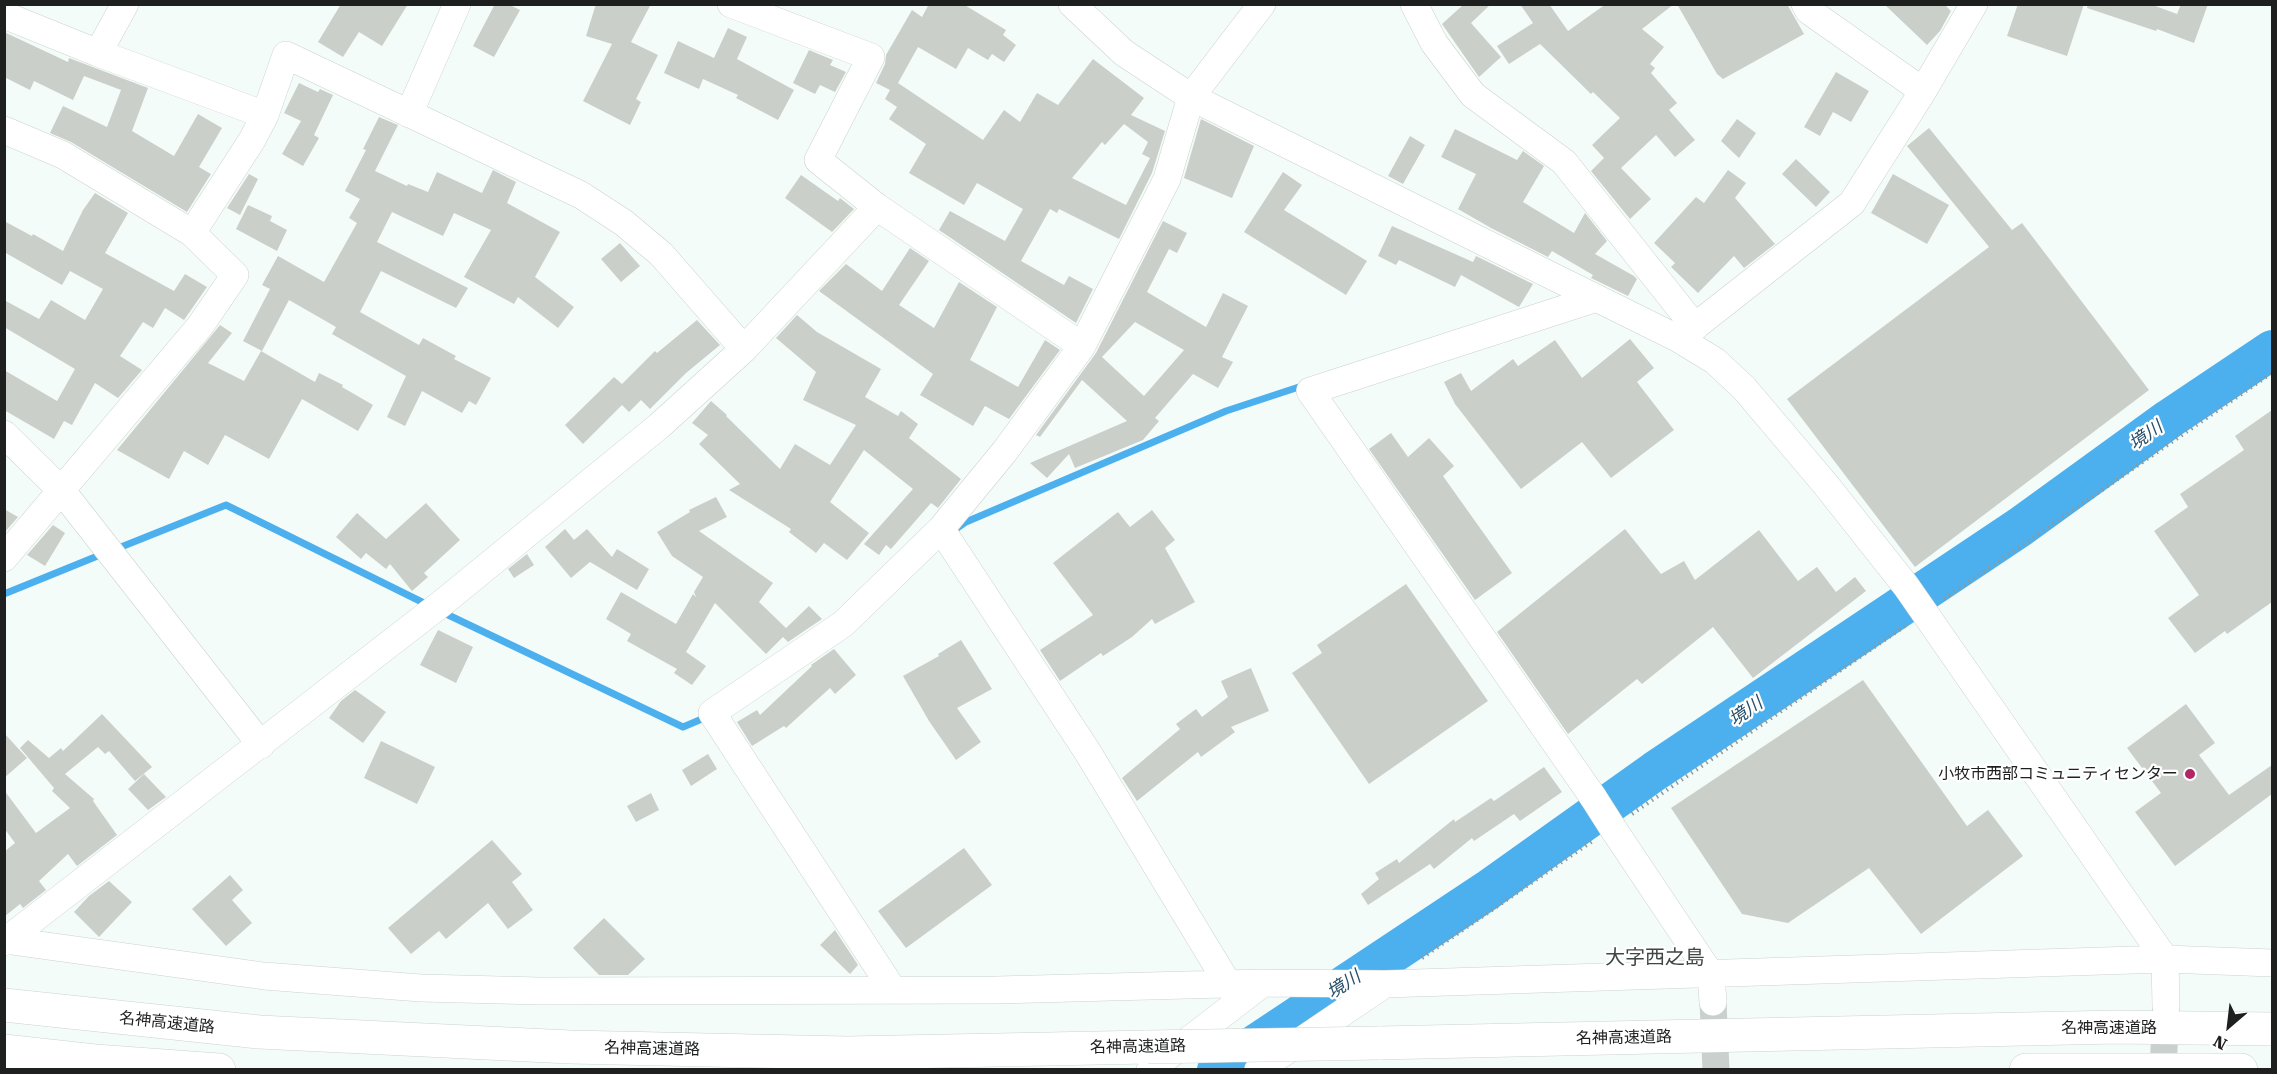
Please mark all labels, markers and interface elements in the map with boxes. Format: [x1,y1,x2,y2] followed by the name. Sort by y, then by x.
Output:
[2125,417,2167,455] water label: 境川
[1725,693,1767,731] water label: 境川
[1938,764,2178,784] place label: 小牧市西部コミュニティセンター
[2183,767,2197,781] marker: 小牧市西部コミュニティセンター
[1605,946,1705,970] district label: 大字西之島
[1323,966,1365,1004] water label: 境川
[2199,996,2259,1056] north arrow
[118,1008,216,1038] street label: 名神高速道路
[2061,1018,2157,1038] street label: 名神高速道路
[1576,1028,1672,1048] street label: 名神高速道路
[2210,1031,2230,1054] text: N
[1090,1037,1186,1057] street label: 名神高速道路
[604,1039,700,1059] street label: 名神高速道路

